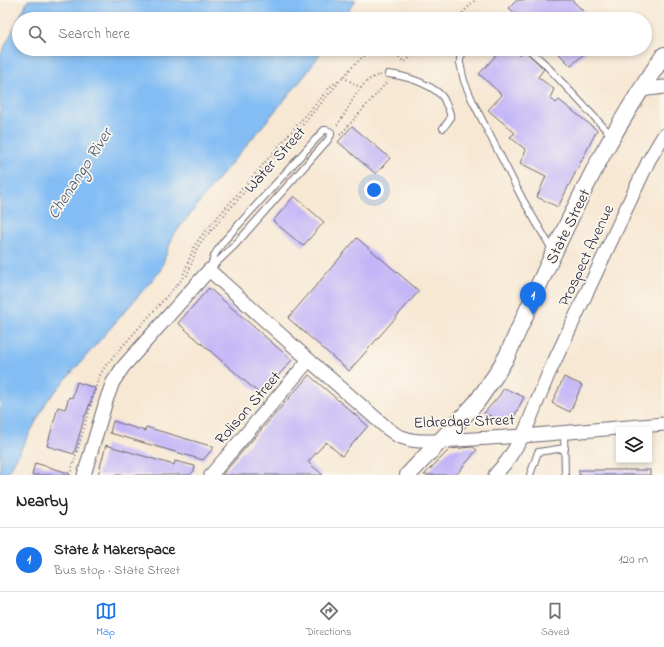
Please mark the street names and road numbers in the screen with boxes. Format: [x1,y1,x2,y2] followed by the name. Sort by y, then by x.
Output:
[239,121,313,199] street label: Water Street
[540,185,598,269] street label: State Street
[553,200,621,311] street label: Prospect Avenue
[210,366,288,451] street label: Rolison Street
[413,408,516,436] street label: Eldredge Street

